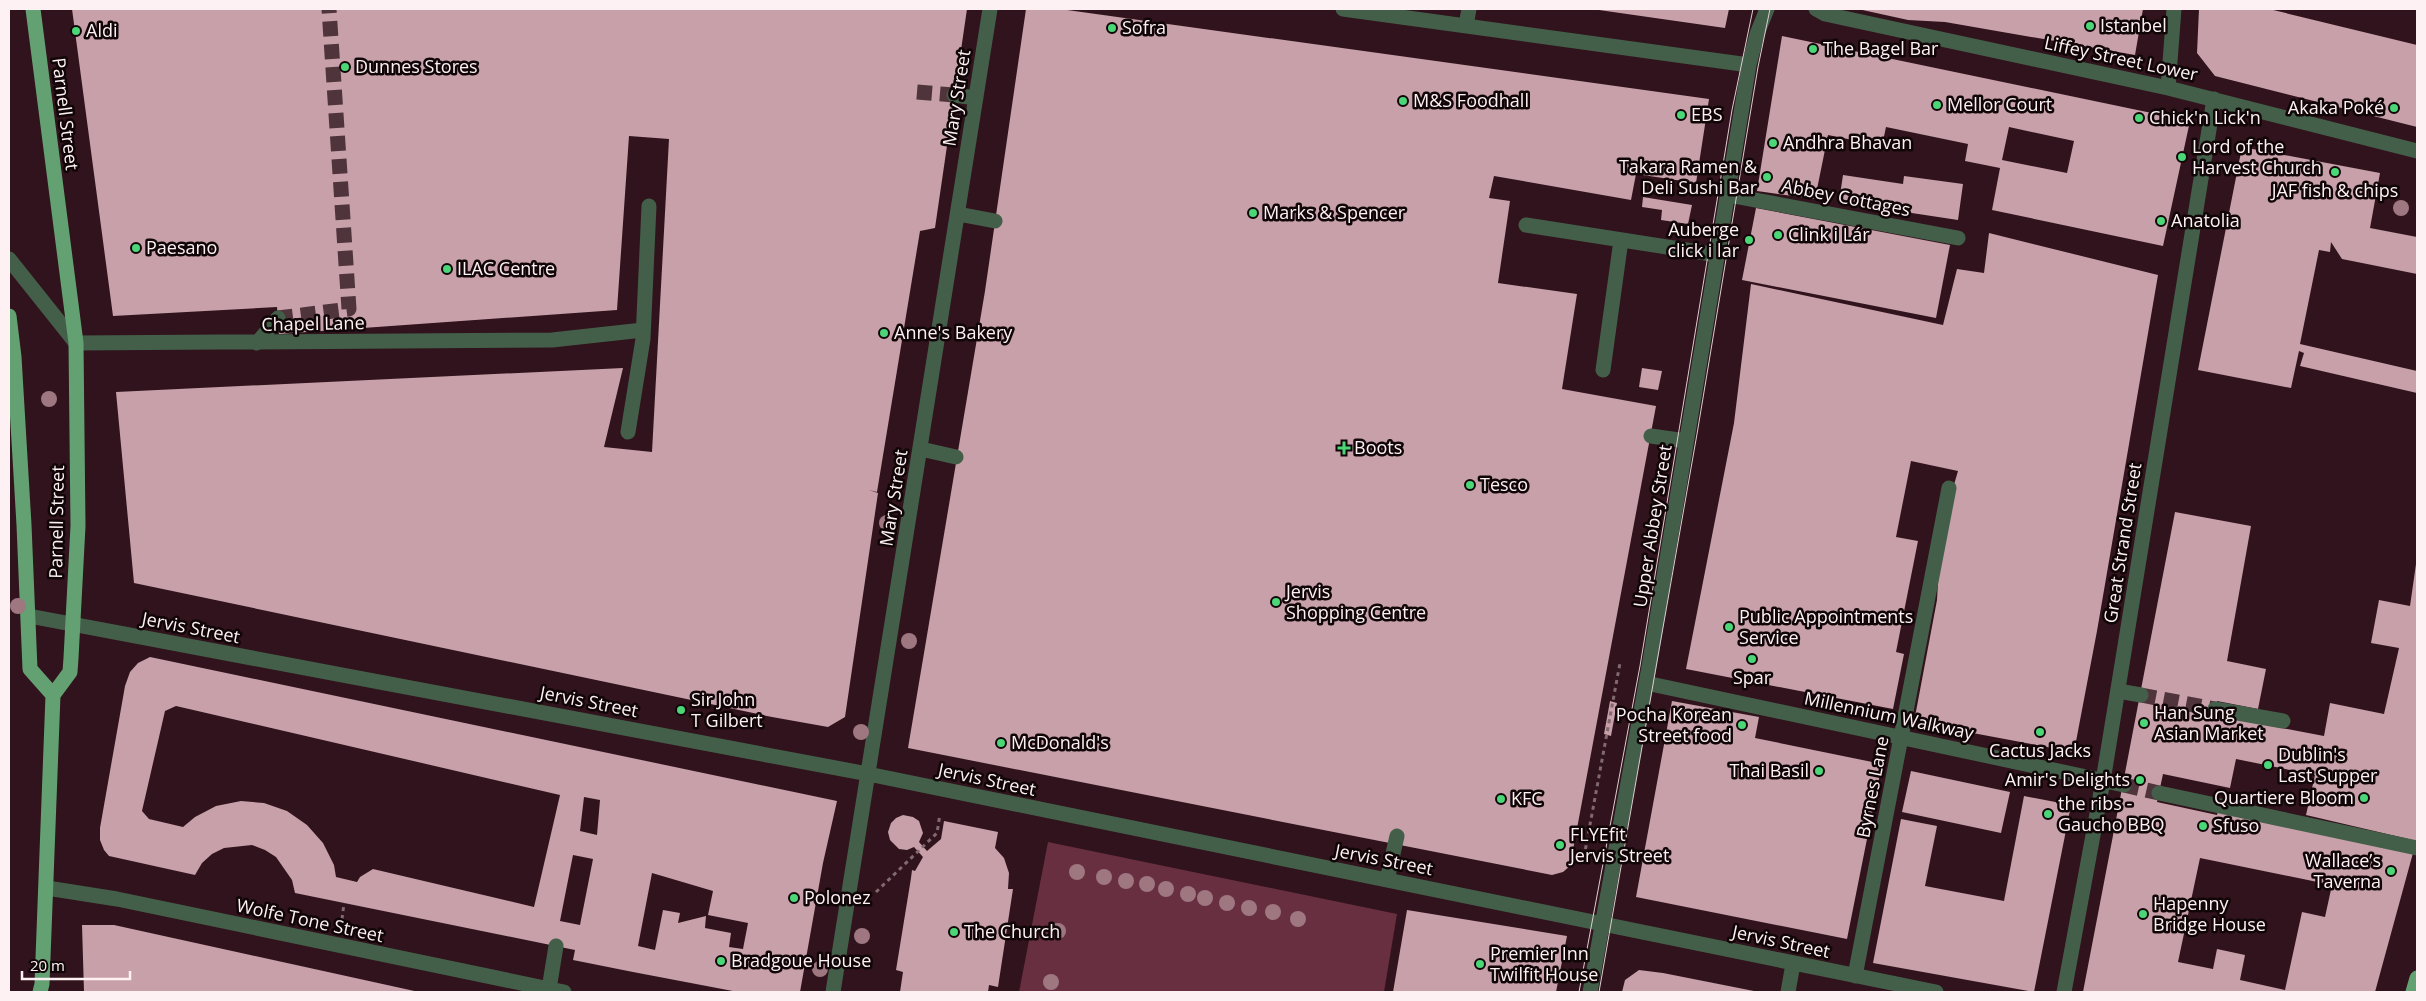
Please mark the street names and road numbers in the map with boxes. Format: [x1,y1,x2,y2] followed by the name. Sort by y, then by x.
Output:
[2042,30,2201,86] street label: Liffey Street Lower
[937,48,975,148] street label: Mary Street
[47,56,85,172] street label: Parnell Street
[1780,173,1913,221] street label: Abbey Cottages
[261,310,365,336] street label: Chapel Lane
[1627,443,1677,609] street label: Upper Abbey Street
[874,448,912,548] street label: Mary Street
[2097,461,2147,625] street label: Great Strand Street
[43,465,69,579] street label: Parnell Street
[138,605,242,648] street label: Jervis Street
[536,679,640,722] street label: Jervis Street
[1802,685,1977,745] street label: Millennium Walkway
[1850,734,1894,840] street label: Byrnes Lane
[934,757,1038,801] street label: Jervis Street
[1331,837,1435,880] street label: Jervis Street
[235,893,386,947] street label: Wolfe Tone Street
[1728,919,1832,963] street label: Jervis Street

